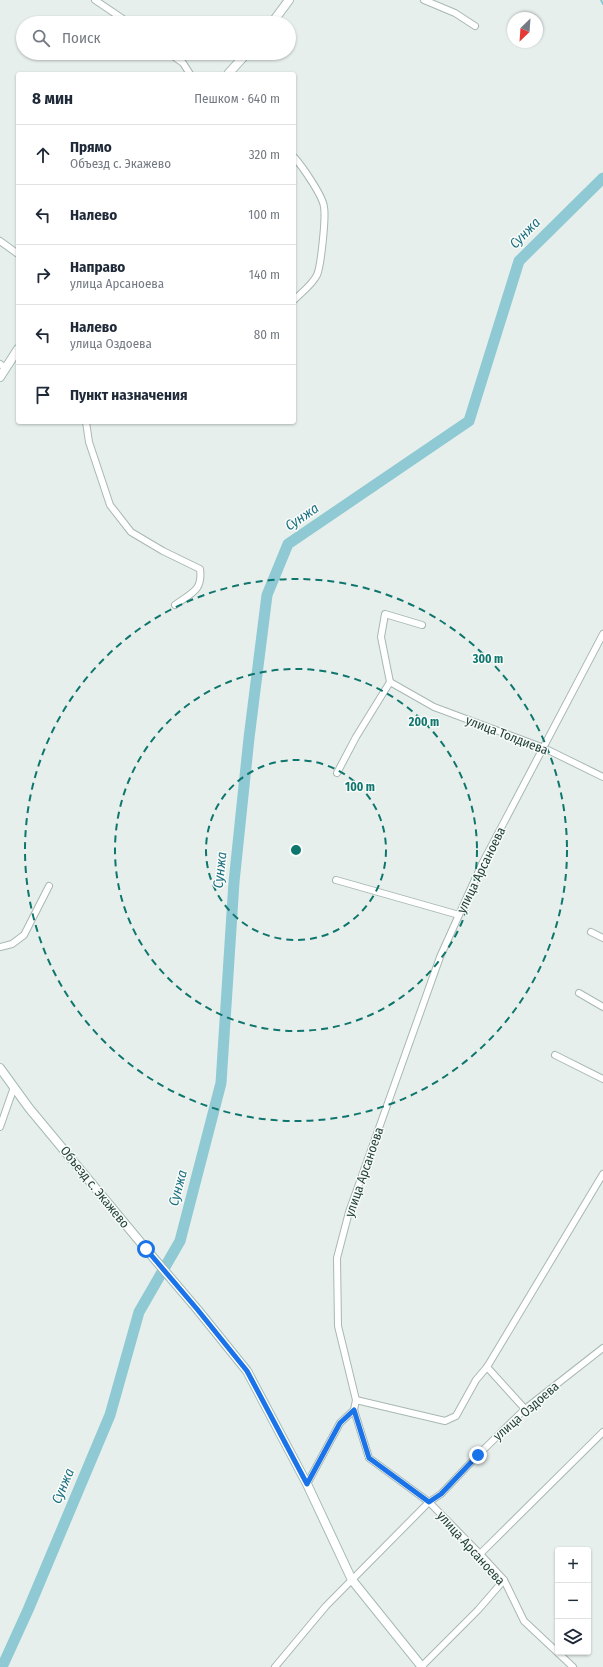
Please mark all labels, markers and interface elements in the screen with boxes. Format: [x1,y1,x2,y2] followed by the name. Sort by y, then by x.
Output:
[507,12,543,48] north arrow
[16,16,296,60] search box
[30,27,52,49] icon: search
[62,29,100,47] text: Поиск
[32,88,73,109] text: 8 мин
[194,91,280,106] text: Пешком · 640 m
[70,138,112,156] text: Прямо
[32,144,54,166] icon: ahead
[249,147,280,162] text: 320 m
[70,156,171,171] text: Объезд с. Экажево
[32,204,54,226] icon: left
[70,206,117,224] text: Налево
[248,207,280,222] text: 100 m
[506,214,544,252] water label: Сунжа
[70,258,125,276] text: Направо
[32,264,54,286] icon: right
[249,267,280,282] text: 140 m
[70,276,164,291] text: улица Арсаноева
[70,318,117,336] text: Налево
[32,324,54,346] icon: left
[254,327,280,342] text: 80 m
[70,336,152,351] text: улица Оздоева
[32,384,54,406] icon: arrive
[70,386,188,404] text: Пункт назначения
[282,500,322,534] water label: Сунжа
[472,652,503,666] text: 300 m
[464,712,550,758] street label: улица Толдиева
[408,715,439,729] text: 200 m
[345,780,375,794] text: 100 m
[454,824,508,916] street label: улица Арсаноева
[289,843,303,857] centre of rings
[210,851,230,889] water label: Сунжа
[342,1125,386,1219] street label: улица Арсаноева
[57,1143,133,1231] street label: Объезд с. Экажево
[165,1168,191,1208] water label: Сунжа
[137,1240,155,1258] route start
[490,1378,562,1444] street label: улица Оздоева
[469,1446,487,1464] route end
[48,1466,78,1506] water label: Сунжа
[434,1508,508,1588] street label: улица Арсаноева
[555,1547,591,1655] map controls
[555,1547,591,1583] button: +
[555,1583,591,1619] button: −
[555,1619,591,1655] button: layers

